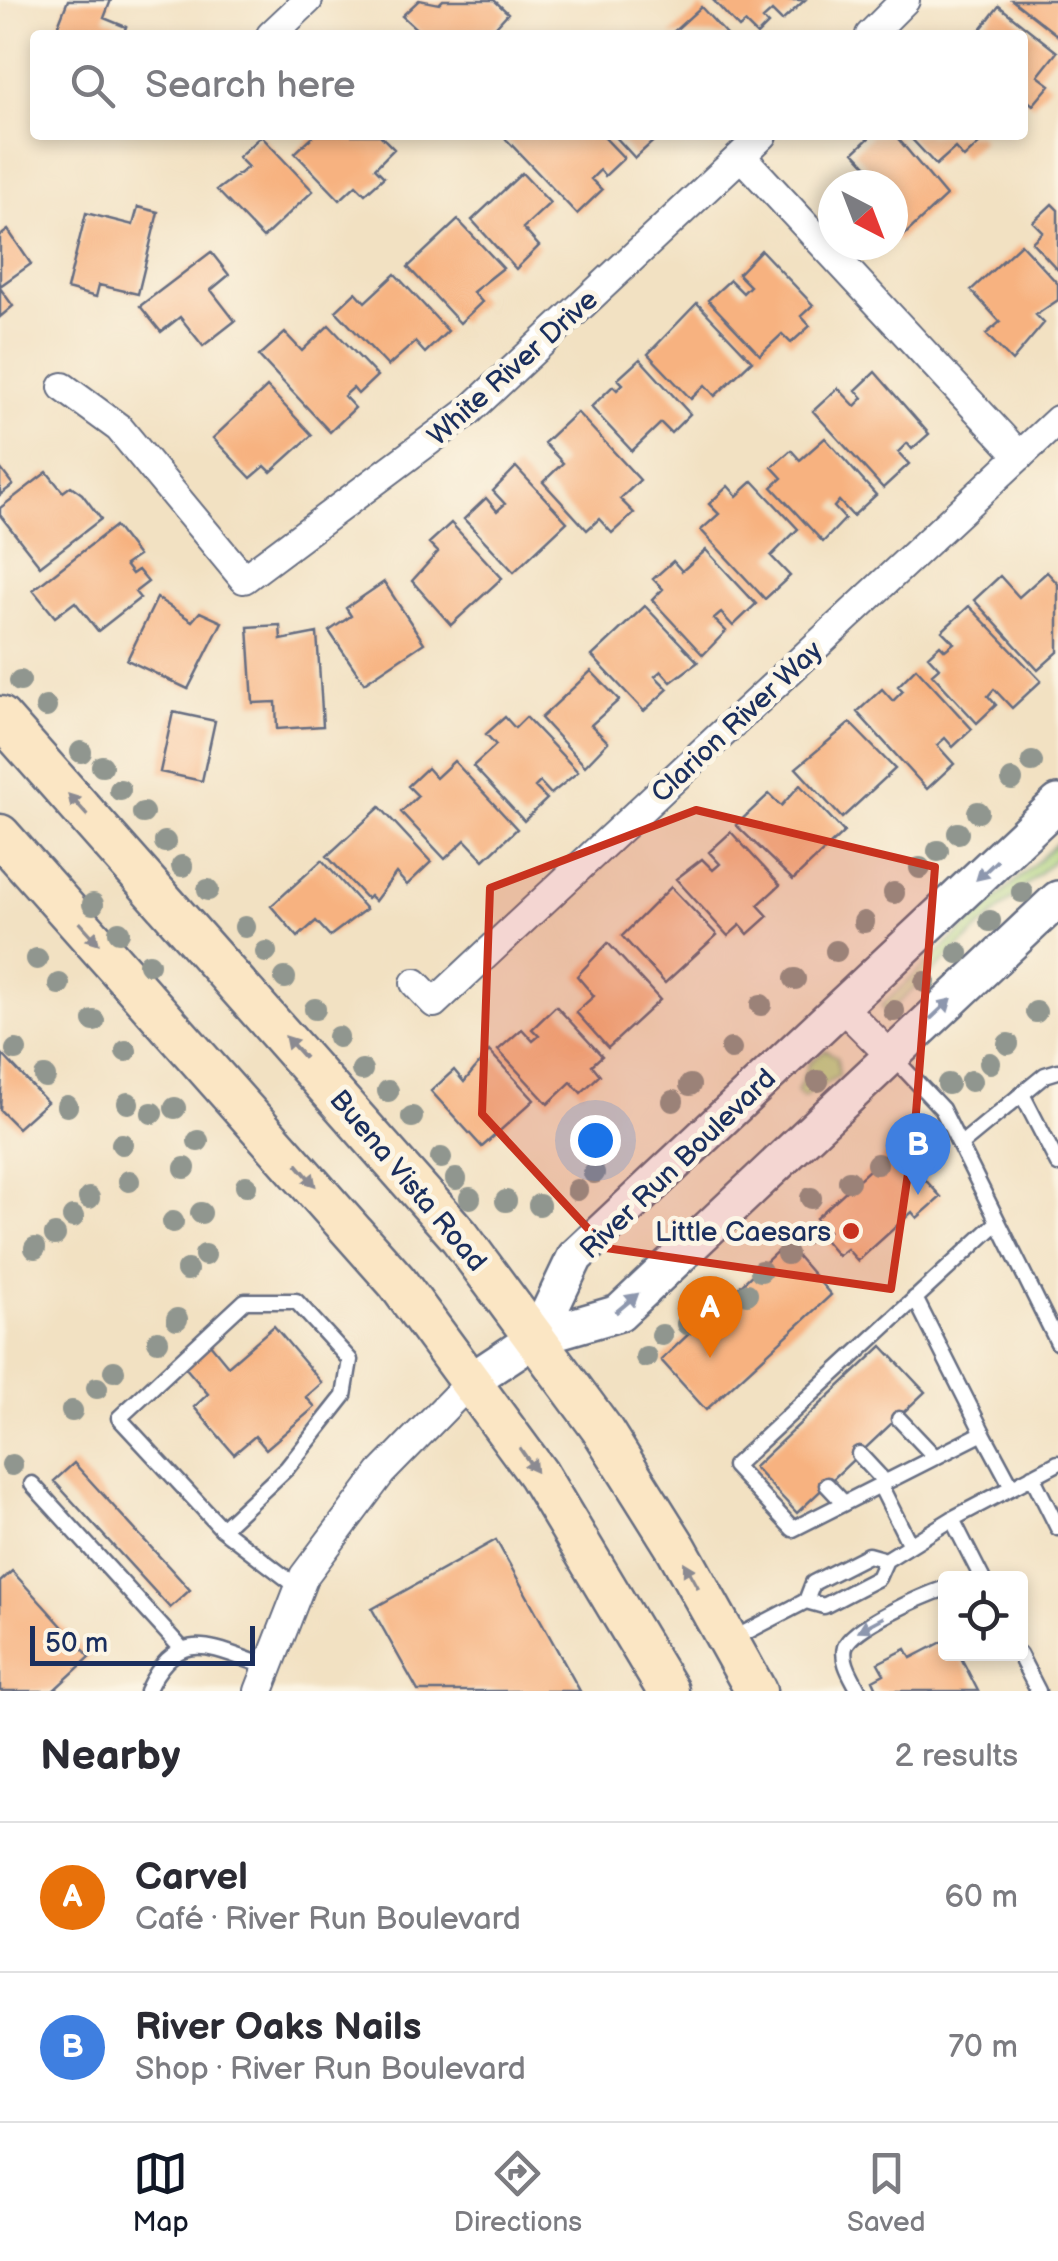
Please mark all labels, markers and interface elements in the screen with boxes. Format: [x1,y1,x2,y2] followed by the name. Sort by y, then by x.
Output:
[30,30,1028,140] search box
[65,58,120,113] icon: search
[145,63,356,108] text: Search here
[818,170,908,260] north arrow
[421,283,605,453] street label: White River Drive
[645,634,830,810] street label: Clarion River Way
[68,793,90,818] one-way arrow
[975,858,999,881] one-way arrow
[77,920,99,945] one-way arrow
[928,998,952,1021] one-way arrow
[284,1035,307,1059] one-way arrow
[573,1062,783,1266] street label: River Run Boulevard
[322,1084,493,1278] street label: Buena Vista Road
[886,1112,950,1195] pin: B
[570,1115,621,1166] your location
[294,1162,316,1187] one-way arrow
[655,1216,831,1249] place label: Little Caesars
[840,1220,862,1242] marker: Little Caesars
[678,1276,742,1358] pin: A
[614,1292,639,1314] one-way arrow
[518,1446,537,1473] one-way arrow
[683,1561,701,1589] one-way arrow
[938,1571,1028,1661] map controls
[938,1571,1028,1661] button: locate
[857,1615,886,1632] one-way arrow
[30,1621,255,1666] scale bar
[45,1627,108,1660] text: 50 m
[40,1731,180,1782] text: Nearby
[894,1737,1018,1776] text: 2 results
[135,1855,248,1900] text: Carvel
[63,1878,82,1917] text: A
[945,1878,1018,1917] text: 60 m
[135,1900,521,1939] text: Café · River Run Boulevard
[135,2005,421,2050] text: River Oaks Nails
[61,2028,84,2067] text: B
[948,2028,1018,2067] text: 70 m
[135,2050,526,2089] text: Shop · River Run Boulevard
[132,2146,189,2239] tab: Map
[453,2146,582,2239] tab: Directions
[847,2146,926,2239] tab: Saved

